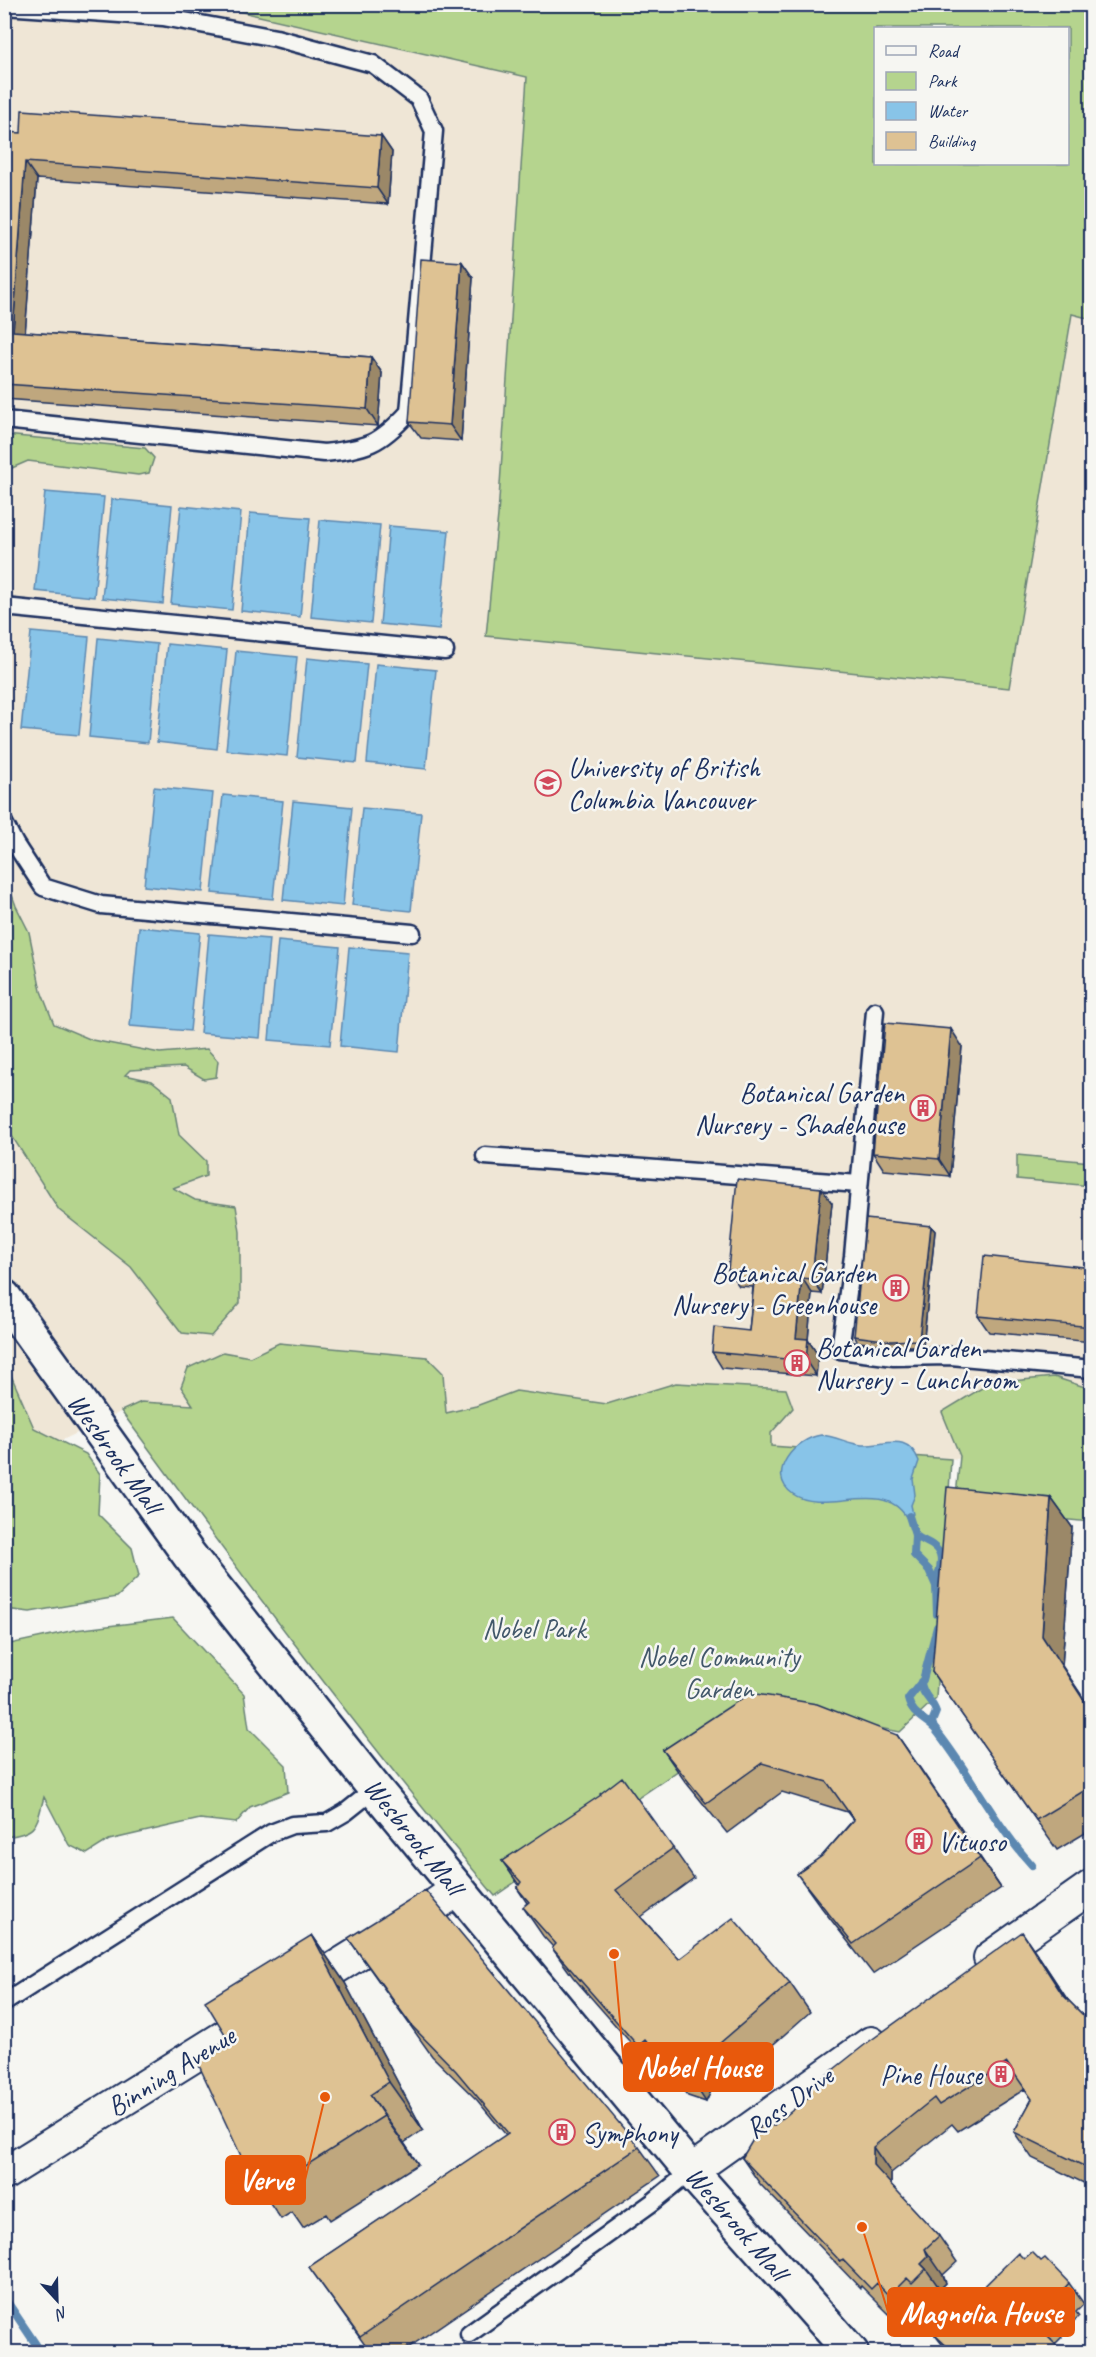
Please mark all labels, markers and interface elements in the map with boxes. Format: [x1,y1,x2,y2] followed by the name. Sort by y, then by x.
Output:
[874,27,1069,165] legend
[928,40,961,62] text: Road
[928,70,958,92] text: Park
[928,100,969,122] text: Water
[928,130,977,152] text: Building
[568,750,761,817] place label: University of British Columbia Vancouver
[533,768,563,798] school or university icon: University of British Columbia Vancouver
[695,1075,906,1142] place label: Botanical Garden Nursery - Shadehouse
[908,1093,938,1123] building icon: Botanical Garden Nursery - Shadehouse
[672,1255,878,1322] place label: Botanical Garden Nursery - Greenhouse
[881,1273,911,1303] building icon: Botanical Garden Nursery - Greenhouse
[816,1330,1019,1397] place label: Botanical Garden Nursery - Lunchroom
[782,1348,812,1378] building icon: Botanical Garden Nursery - Lunchroom
[60,1386,173,1524] street label: Wesbrook Mall
[482,1611,588,1646] park label: Nobel Park
[638,1639,802,1706] park label: Nobel Community Garden
[356,1771,475,1905] street label: Wesbrook Mall
[938,1824,1008,1859] place label: Vituoso
[904,1826,934,1856] building icon: Vituoso
[101,2017,243,2124] street label: Binning Avenue
[624,2043,773,2091] callout: Nobel House
[636,2048,763,2086] text: Nobel House
[738,2057,841,2146] street label: Ross Drive
[880,2057,984,2092] place label: Pine House
[986,2059,1016,2089] building icon: Pine House
[582,2115,680,2150] place label: Symphony
[547,2117,577,2147] building icon: Symphony
[226,2156,305,2204] callout: Verve
[678,2159,800,2291] street label: Wesbrook Mall
[239,2161,295,2199] text: Verve
[27,2270,87,2330] north arrow
[888,2288,1074,2336] callout: Magnolia House
[900,2294,1065,2332] text: Magnolia House
[51,2302,71,2325] text: N

